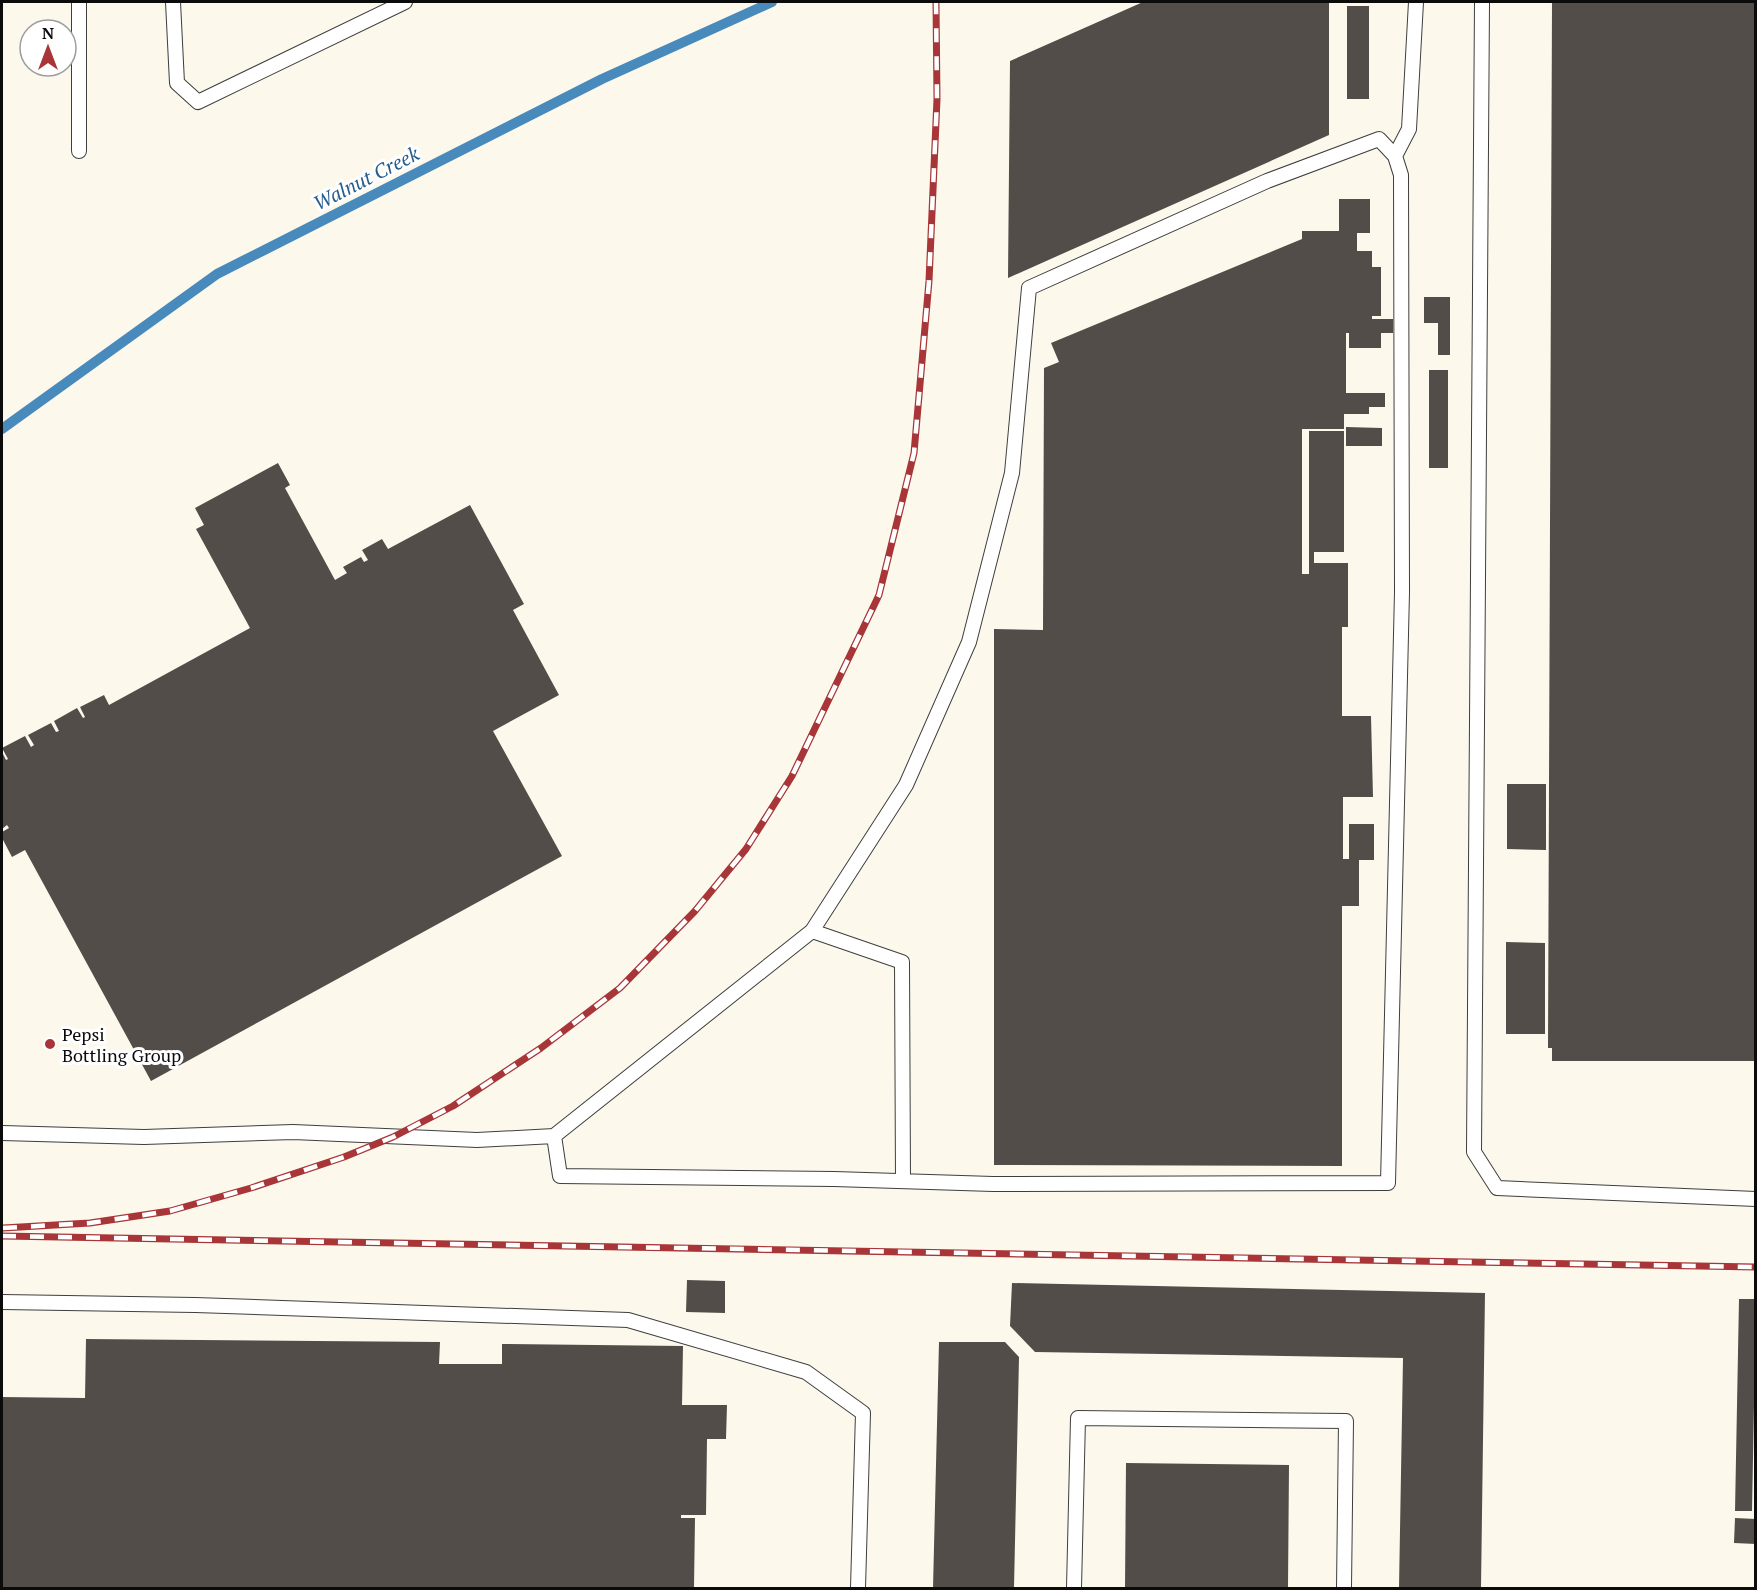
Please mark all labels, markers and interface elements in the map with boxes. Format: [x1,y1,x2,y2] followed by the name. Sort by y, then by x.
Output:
[18,18,78,78] north arrow
[42,22,54,44] text: N
[308,140,424,216] water label: Walnut Creek
[62,1022,181,1067] place label: Pepsi Bottling Group
[43,1037,57,1051] marker: Pepsi Bottling Group

